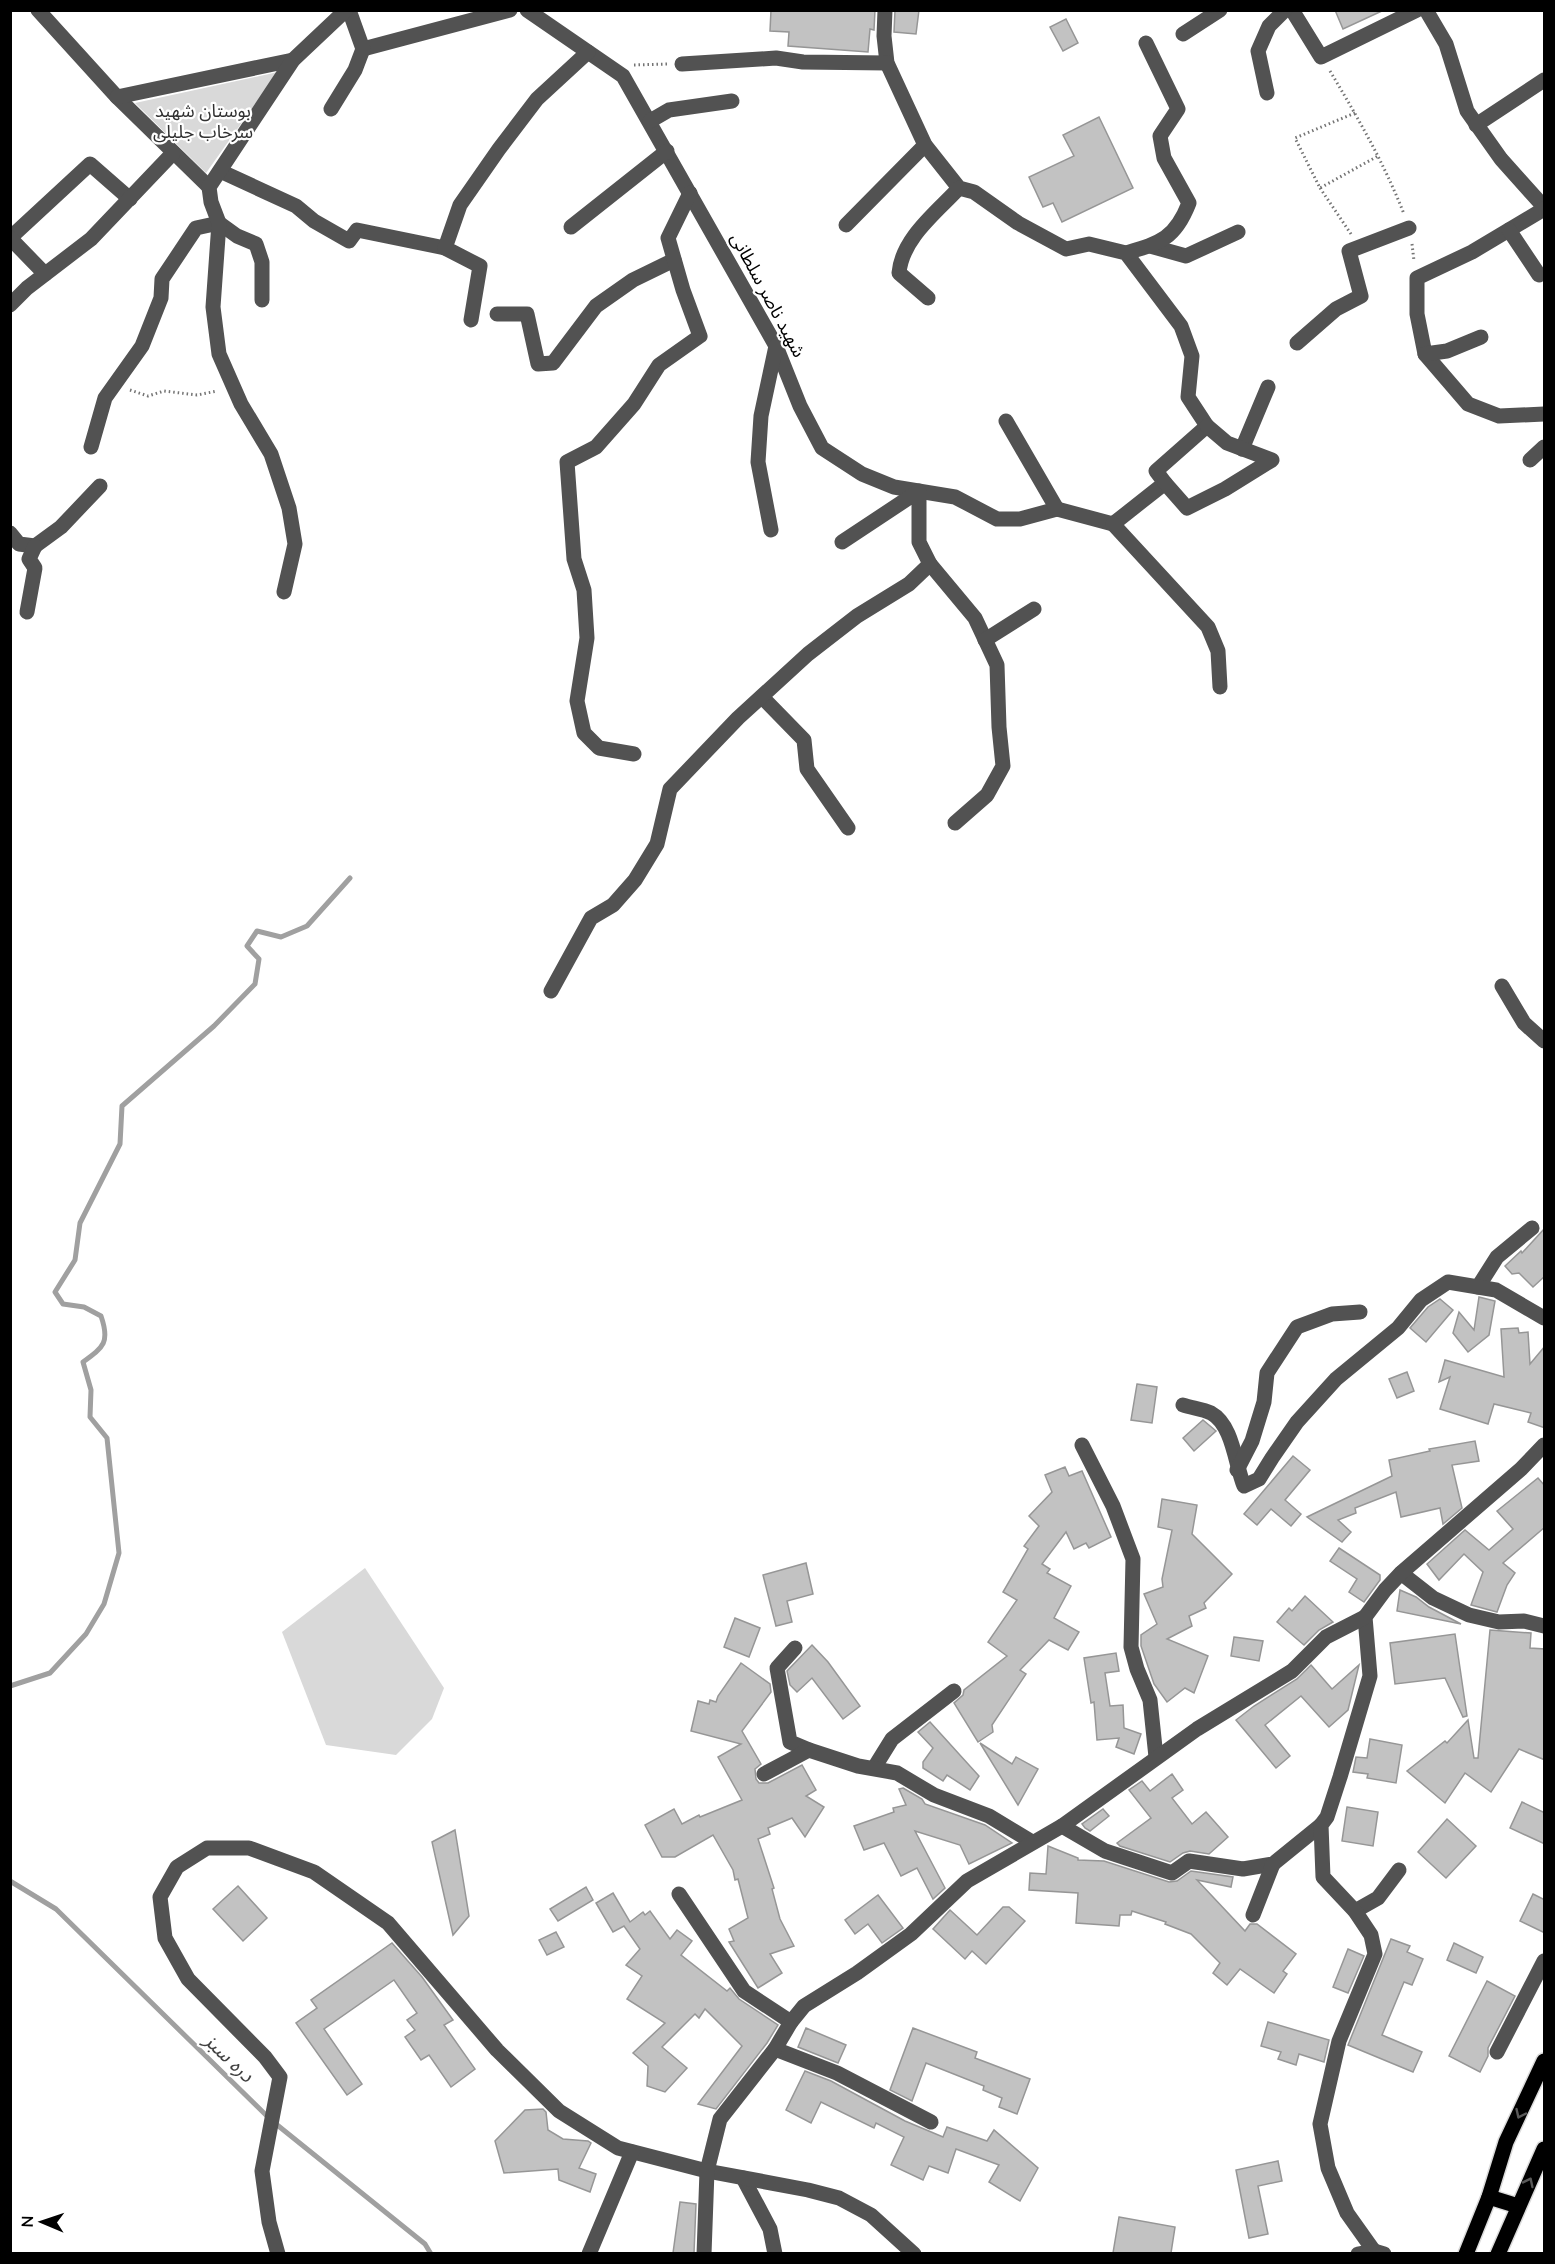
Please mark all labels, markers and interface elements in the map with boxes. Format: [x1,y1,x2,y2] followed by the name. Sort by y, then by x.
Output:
[153,99,253,144] park label: بوستان شهید سرخاب جلیلی
[725,228,811,362] street label: شهید ناصر سلطانی
[197,2026,260,2089] water label: دره سبز
[1515,2107,1527,2118] one-way arrow
[1522,2177,1534,2188] one-way arrow
[12,2192,72,2252] north arrow
[17,2215,39,2228] text: N

